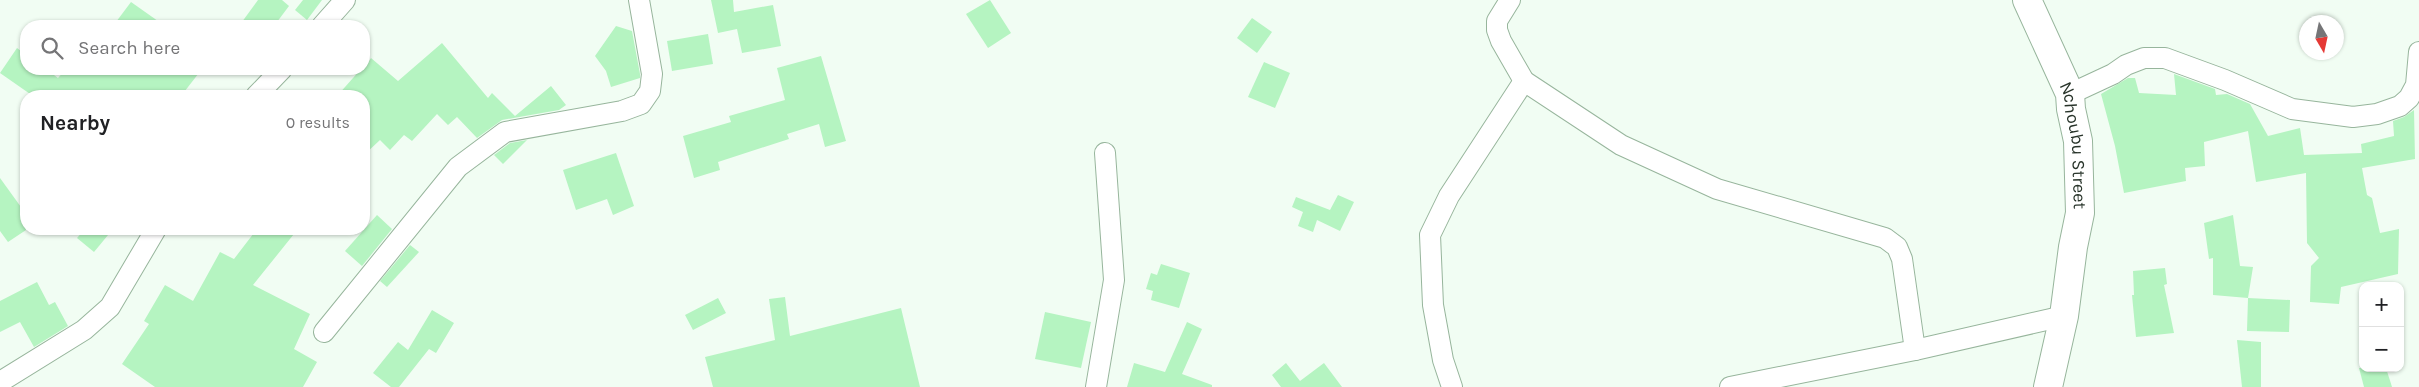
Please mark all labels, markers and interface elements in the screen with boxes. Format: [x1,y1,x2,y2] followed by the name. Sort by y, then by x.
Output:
[2299,15,2344,60] north arrow
[20,20,370,75] search box
[38,34,66,62] icon: search
[78,37,180,59] text: Search here
[2055,78,2091,210] street label: Nchoubu Street
[40,111,110,135] text: Nearby
[286,113,350,132] text: 0 results
[2359,282,2404,372] map controls
[2359,282,2404,327] button: +
[2359,327,2404,372] button: −

